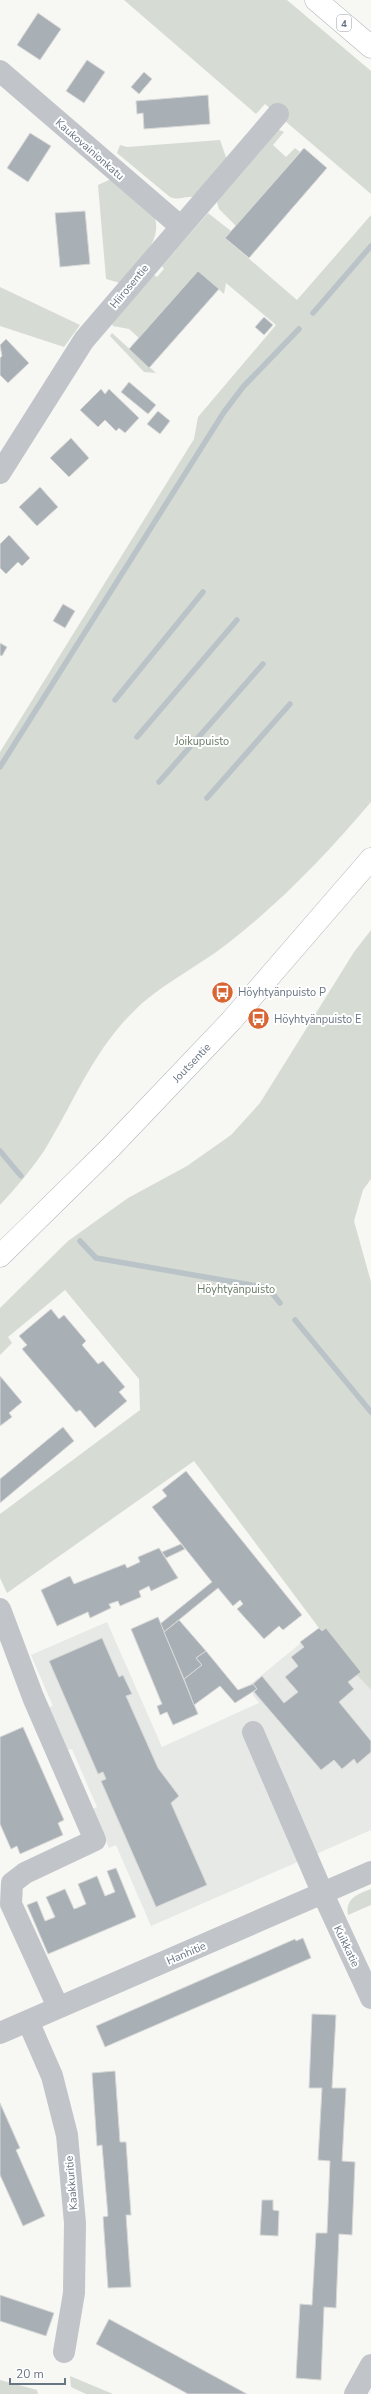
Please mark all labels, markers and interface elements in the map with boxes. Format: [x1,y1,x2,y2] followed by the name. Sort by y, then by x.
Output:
[337,15,351,31] road number: 4
[52,115,127,183] street label: Kaukovainionkatu
[107,261,152,311] street label: Hiirosentie
[174,734,229,749] park label: Joikupuisto
[210,979,236,1005] bus stop icon: Höyhtyänpuisto P
[238,985,326,1000] place label: Höyhtyänpuisto P
[246,1006,272,1032] bus stop icon: Höyhtyänpuisto E
[274,1012,361,1027] place label: Höyhtyänpuisto E
[168,1040,214,1087] street label: Joutsentie
[197,1282,275,1297] park label: Höyhtyänpuisto
[330,1923,363,1970] street label: Kuikkatie
[164,1938,208,1968] street label: Hanhitie
[62,2155,81,2211] street label: Kaakkuritie
[10,2360,65,2386] scale bar
[16,2366,44,2382] text: 20 m

